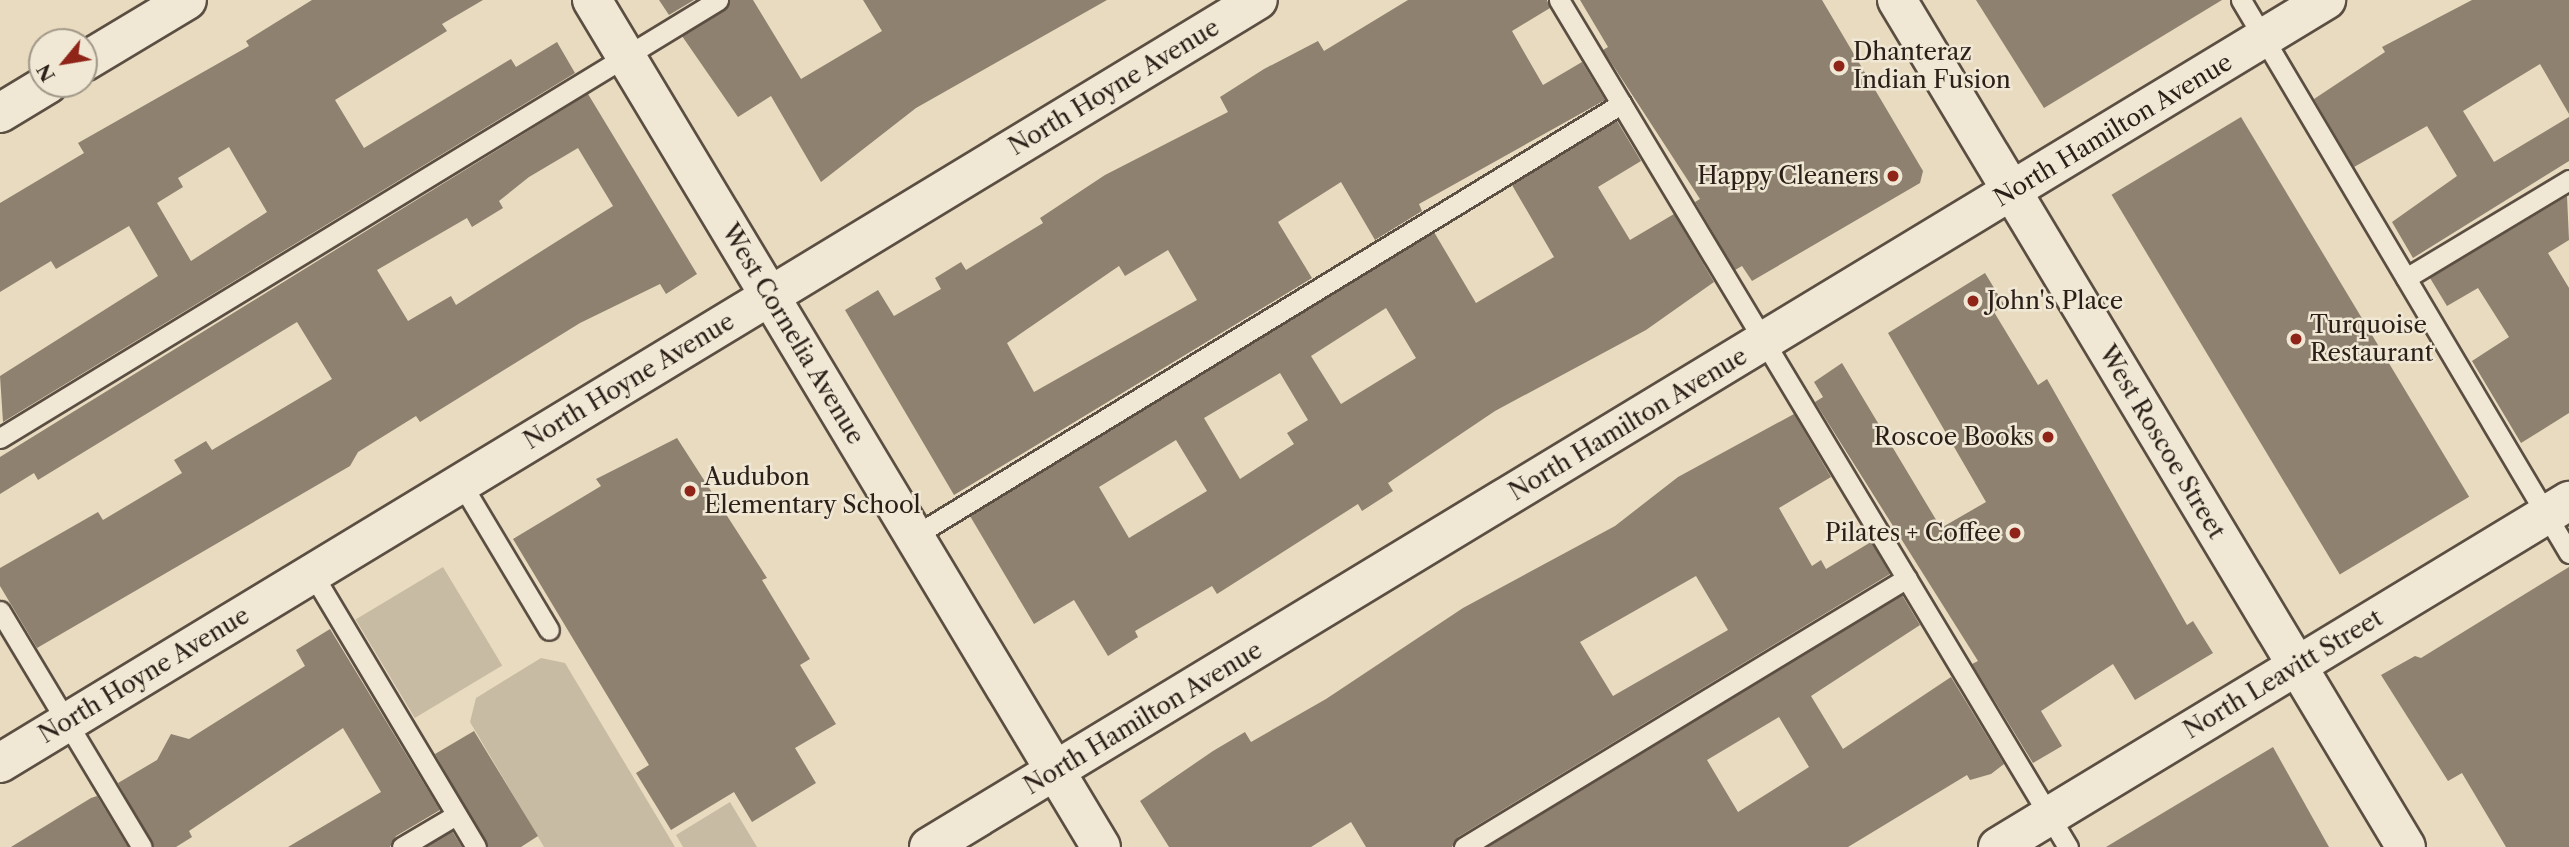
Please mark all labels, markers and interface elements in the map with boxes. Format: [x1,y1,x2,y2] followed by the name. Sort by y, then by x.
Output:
[1003,12,1225,162] street label: North Hoyne Avenue
[28,28,98,98] north arrow
[1853,38,2011,94] place label: Dhanteraz Indian Fusion
[1988,47,2238,213] street label: North Hamilton Avenue
[1831,58,1847,74] marker: Dhanteraz Indian Fusion
[32,60,60,86] text: N
[1696,162,1879,190] place label: Happy Cleaners
[1885,168,1901,184] marker: Happy Cleaners
[715,218,871,450] street label: West Cornelia Avenue
[1987,287,2123,315] place label: John's Place
[1965,293,1981,309] marker: John's Place
[518,306,740,456] street label: North Hoyne Avenue
[2310,311,2433,367] place label: Turquoise Restaurant
[2288,331,2304,347] marker: Turquoise Restaurant
[2093,340,2231,544] street label: West Roscoe Street
[1503,341,1753,507] street label: North Hamilton Avenue
[1874,423,2034,451] place label: Roscoe Books
[2040,429,2056,445] marker: Roscoe Books
[704,463,921,519] place label: Audubon Elementary School
[682,483,698,499] marker: Audubon Elementary School
[1825,519,2001,547] place label: Pilates + Coffee
[2007,525,2023,541] marker: Pilates + Coffee
[33,600,255,750] street label: North Hoyne Avenue
[2178,603,2388,745] street label: North Leavitt Street
[1018,635,1268,801] street label: North Hamilton Avenue

